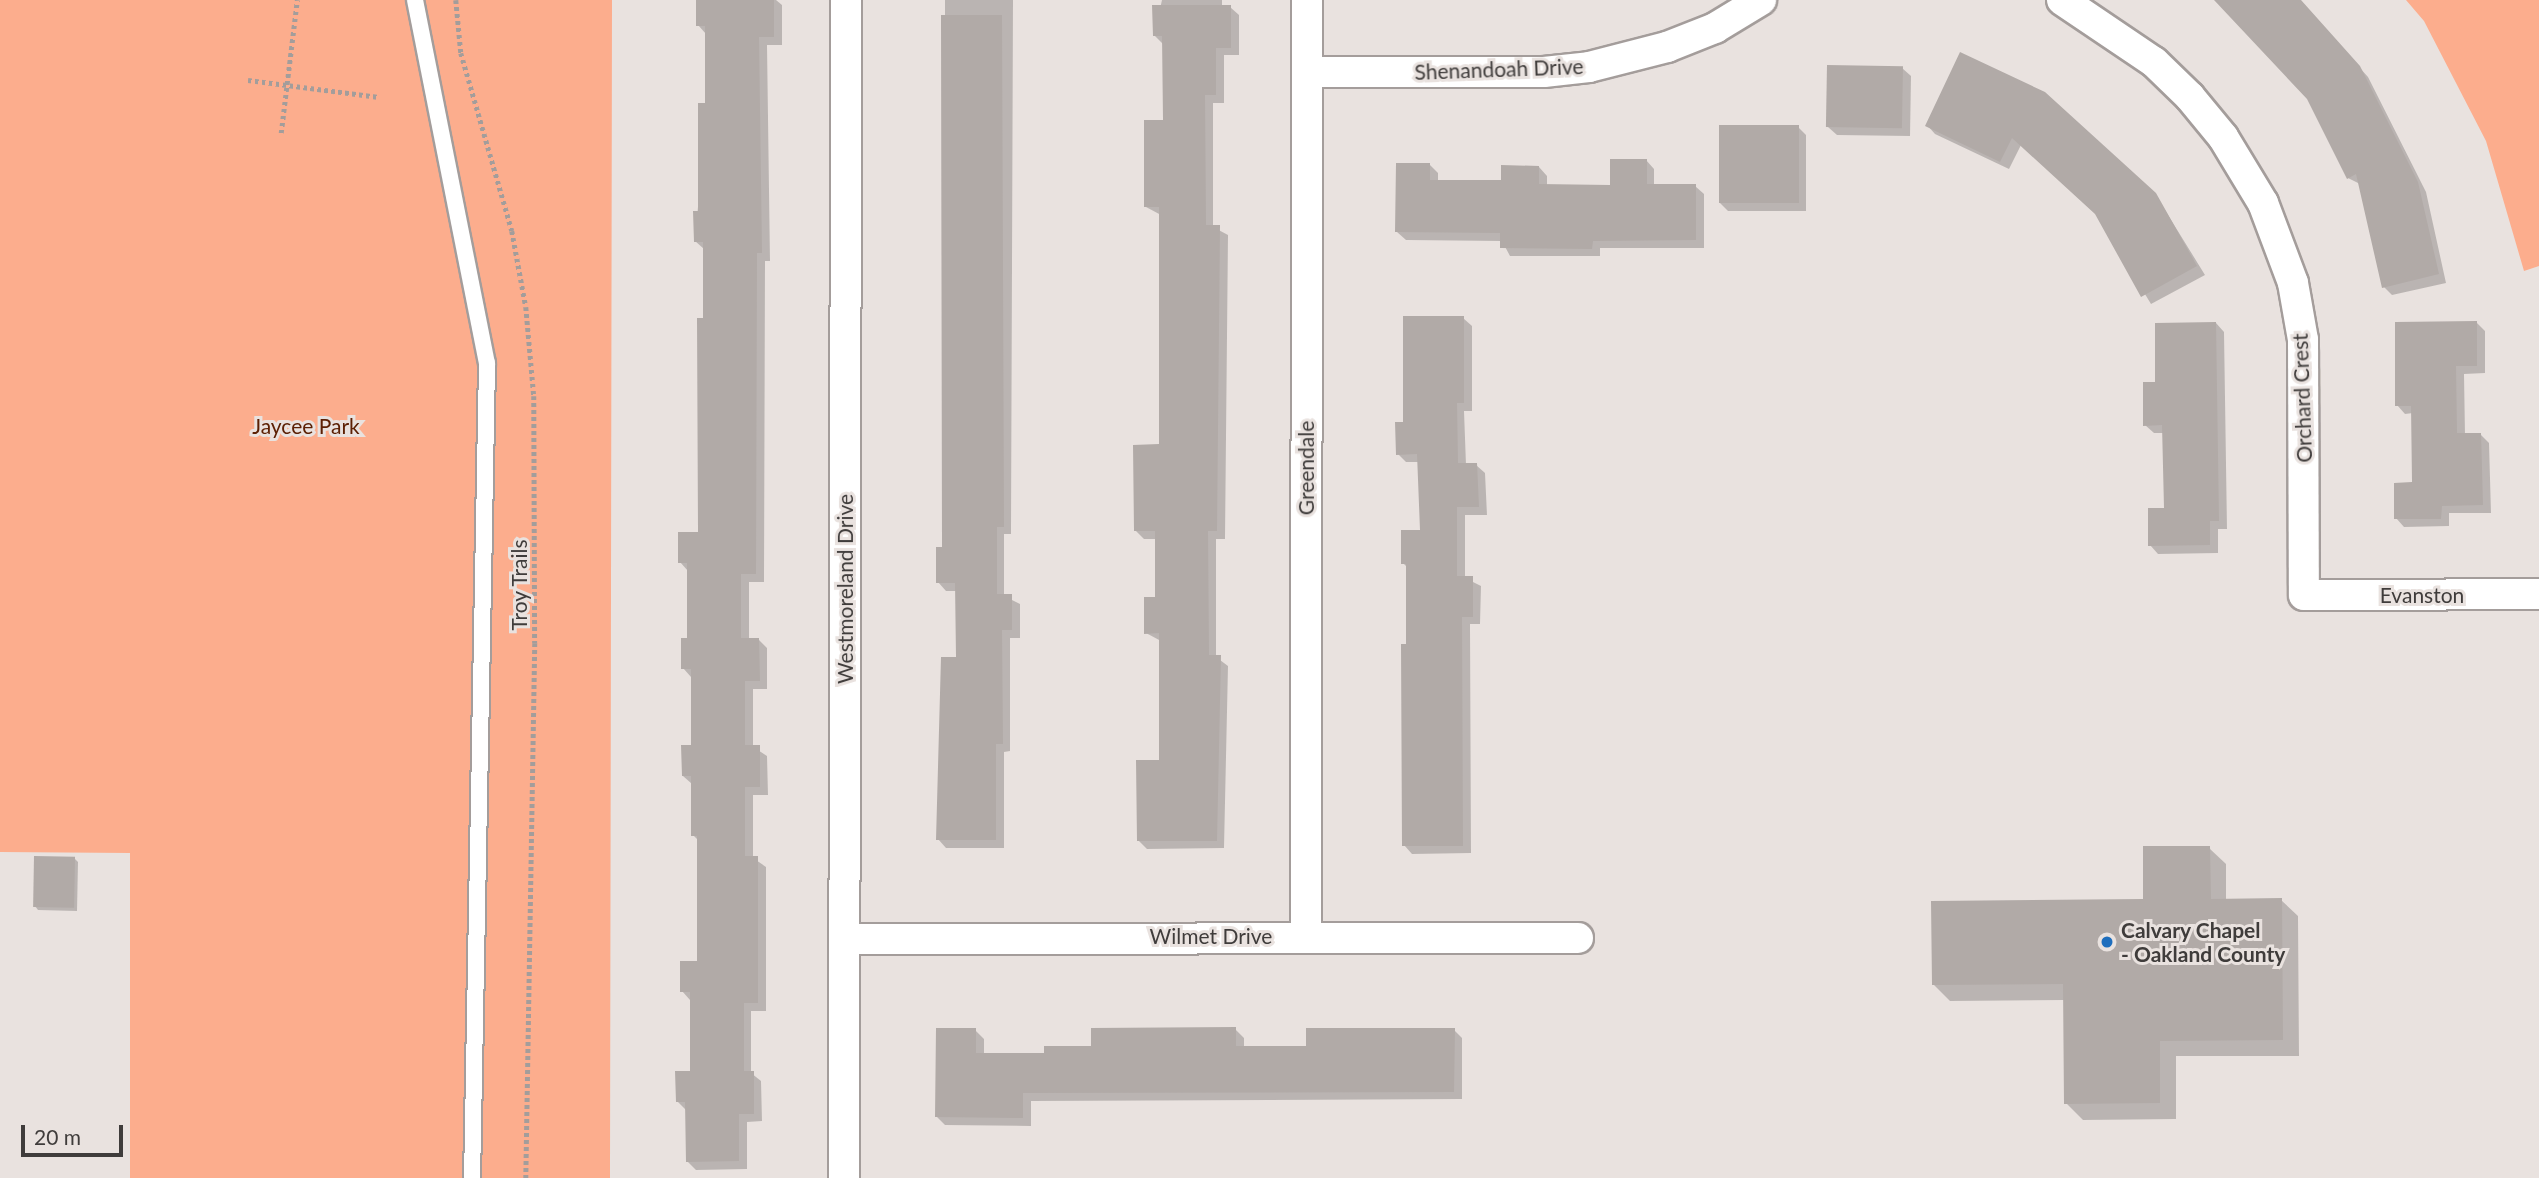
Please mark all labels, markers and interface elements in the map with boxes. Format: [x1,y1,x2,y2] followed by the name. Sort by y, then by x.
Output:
[1414,53,1584,85] street label: Shenandoah Drive
[2287,333,2317,463] street label: Orchard Crest
[252,413,360,439] park label: Jaycee Park
[1293,421,1319,515] street label: Greendale
[832,494,858,684] street label: Westmoreland Drive
[506,539,532,631] street label: Troy Trails
[2380,582,2464,608] street label: Evanston
[2121,917,2285,967] place label: Calvary Chapel - Oakland County
[1150,923,1272,949] street label: Wilmet Drive
[2099,934,2115,950] marker: Calvary Chapel - Oakland County
[24,1112,126,1156] scale bar
[34,1124,81,1149] text: 20 m

